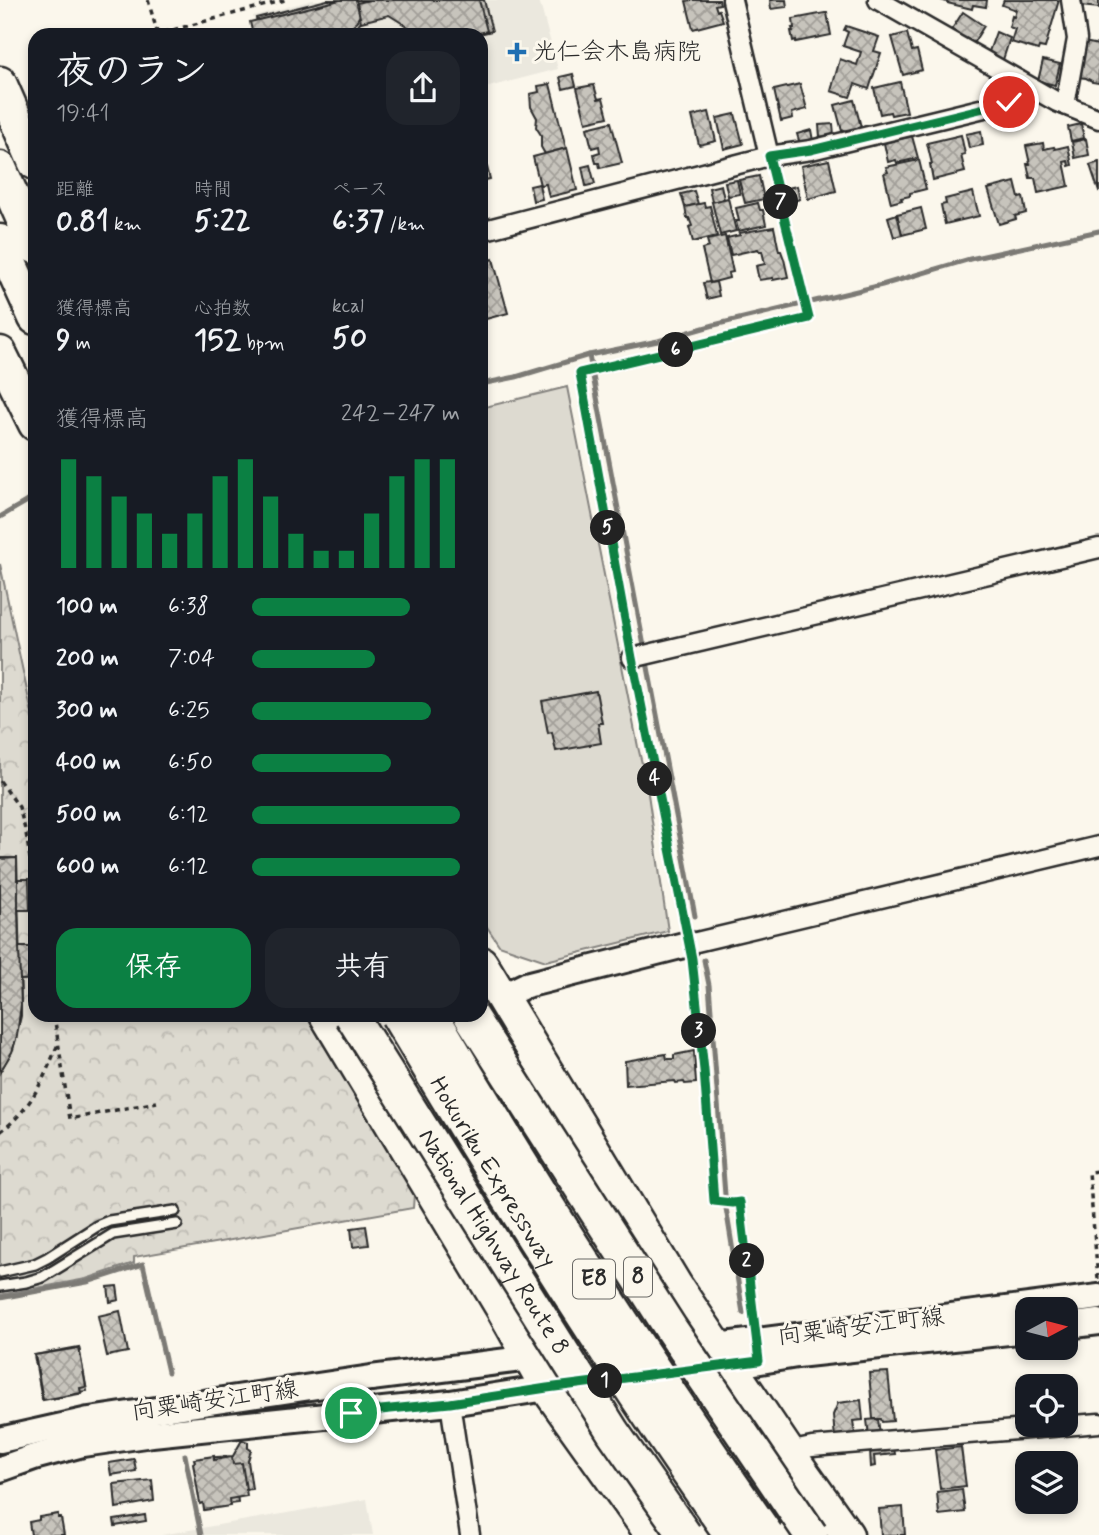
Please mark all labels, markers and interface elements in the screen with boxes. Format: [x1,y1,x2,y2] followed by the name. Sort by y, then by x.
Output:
[533,37,701,68] place label: 光仁会木島病院
[507,42,527,62] marker: 光仁会木島病院
[56,48,208,97] text: 夜のラン
[386,51,460,125] button: share
[979,72,1039,132] pin
[990,83,1028,121] icon: check
[56,99,109,129] text: 19:41
[56,177,94,202] text: 距離
[194,177,232,202] text: 時間
[332,177,388,202] text: ペース
[764,184,798,220] pin: 7
[775,189,786,214] text: 7
[56,202,109,241] text: 0.81
[194,202,251,241] text: 5:22
[332,202,384,241] text: 6:37
[109,212,142,237] text: km
[384,212,425,237] text: /km
[332,294,364,319] text: kcal
[56,296,132,321] text: 獲得標高
[194,296,251,321] text: 心拍数
[332,319,367,358] text: 50
[56,321,71,360] text: 9
[194,321,241,360] text: 152
[71,331,91,356] text: m
[241,331,285,356] text: bpm
[658,332,694,368] pin: 6
[671,337,680,362] text: 6
[341,399,460,429] text: 242–247 m
[56,405,148,435] text: 獲得標高
[590,510,626,546] pin: 5
[602,515,613,540] text: 5
[56,592,118,622] text: 100 m
[168,592,209,622] text: 6:38
[56,644,119,674] text: 200 m
[168,644,215,674] text: 7:04
[56,696,118,726] text: 300 m
[168,696,209,726] text: 6:25
[56,748,121,778] text: 400 m
[168,748,213,778] text: 6:50
[638,762,672,796] pin: 4
[649,766,660,791] text: 4
[56,800,121,830] text: 500 m
[168,800,208,830] text: 6:12
[56,852,119,882] text: 600 m
[168,852,208,882] text: 6:12
[56,928,251,1008] button: 保存
[265,928,460,1008] button: 共有
[682,1014,716,1048] pin: 3
[694,1018,703,1043] text: 3
[422,1071,563,1273] street label: Hokuriku Expressway
[411,1123,576,1361] street label: National Highway Route 8
[730,1244,764,1278] pin: 2
[742,1248,751,1273] text: 2
[624,1258,652,1296] road number: 8
[573,1260,615,1298] road number: E8
[1015,1297,1078,1360] north arrow
[1015,1297,1078,1514] map controls
[776,1301,946,1353] street label: 向粟崎安江町線
[588,1364,622,1398] pin: 1
[600,1368,609,1393] text: 1
[130,1374,300,1428] street label: 向粟崎安江町線
[1015,1374,1078,1437] button: locate
[321,1383,381,1443] pin
[332,1394,370,1432] icon: arrive
[1015,1451,1078,1514] button: layers

